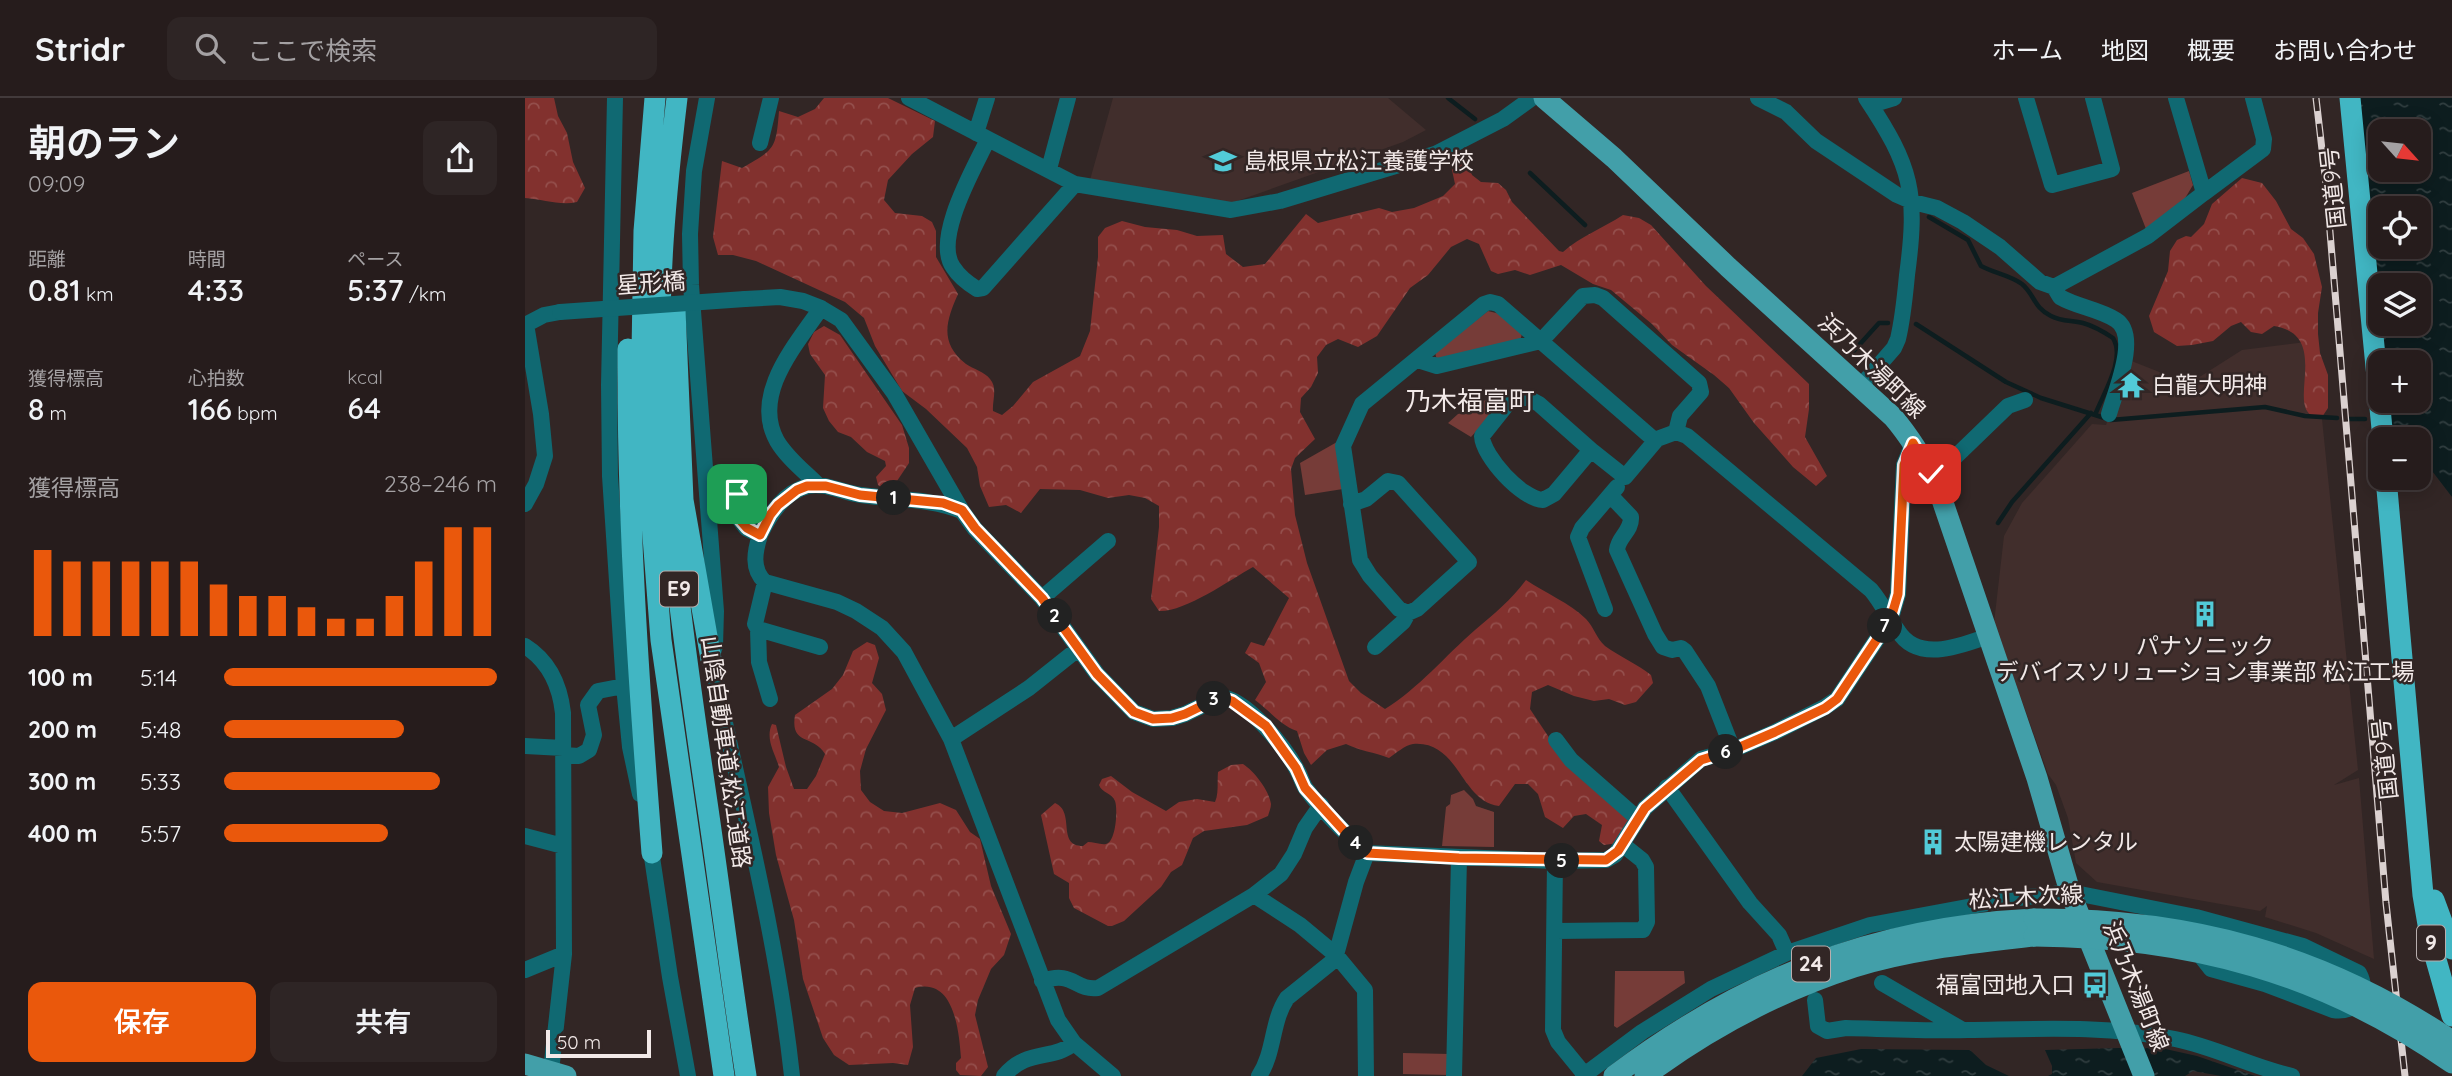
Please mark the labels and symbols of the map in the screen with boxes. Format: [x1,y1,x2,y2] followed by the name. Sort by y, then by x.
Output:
[2368,119,2431,182] north arrow
[1208,146,1238,176] school or university icon: 島根県立松江養護学校
[1244,146,1474,175] place label: 島根県立松江養護学校
[2314,146,2351,230] street label: 国道9号
[616,266,686,299] street label: 星形橋
[1813,307,1932,424] street label: 浜乃木湯町線
[2116,370,2146,400] temple icon: 白龍大明神
[2152,370,2267,399] place label: 白龍大明神
[1405,384,1535,417] district label: 乃木福富町
[1901,444,1961,504] pin
[707,464,767,524] pin
[877,480,911,516] pin: 1
[660,572,698,606] road number: E9
[1037,598,1073,634] pin: 2
[2190,599,2220,629] building icon: パナソニック デバイスソリューション事業部 松江工場
[1867,608,1903,644] pin: 7
[1995,631,2415,686] place label: パナソニック デバイスソリューション事業部 松江工場
[696,634,757,870] street label: 山陰自動車道;松江道路
[1197,682,1231,716] pin: 3
[2366,717,2403,801] street label: 国道9号
[1709,734,1743,770] pin: 6
[1339,826,1373,860] pin: 4
[1918,827,1948,857] building icon: 太陽建機レンタル
[1954,827,2138,856] place label: 太陽建機レンタル
[1545,844,1579,878] pin: 5
[1968,879,2084,914] street label: 松江木次線
[2097,916,2176,1055] street label: 浜乃木湯町線
[2417,926,2445,960] road number: 9
[1792,946,1830,982] road number: 24
[1936,970,2074,999] place label: 福富団地入口
[2080,970,2110,1000] bus stop icon: 福富団地入口
[546,1027,651,1059] scale bar

